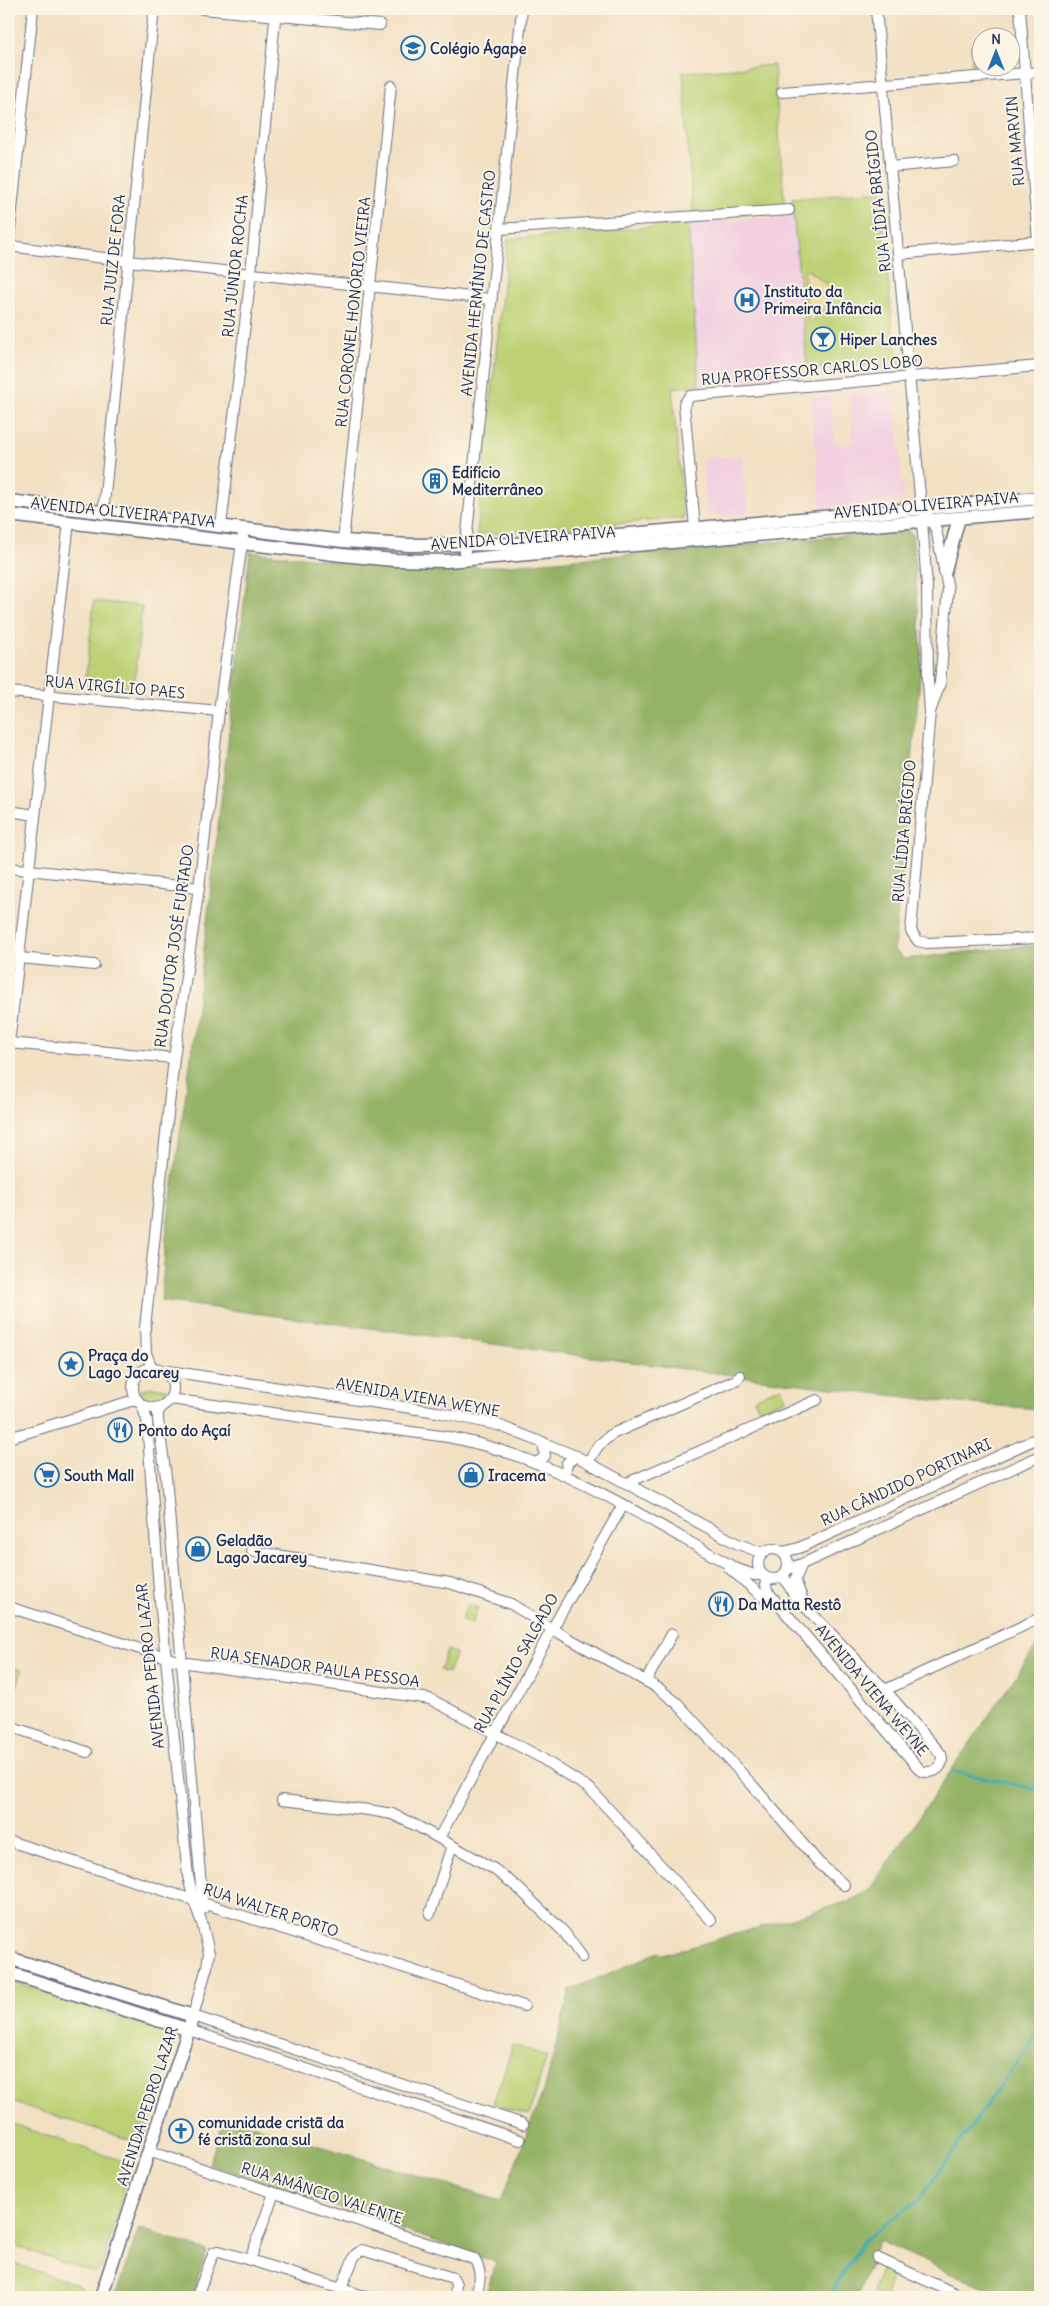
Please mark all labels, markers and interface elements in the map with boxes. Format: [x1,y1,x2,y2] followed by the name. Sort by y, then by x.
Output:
[972,28,1022,78] north arrow
[991,30,1001,48] text: N
[400,35,426,61] school or university icon: Colégio Ágape
[430,38,527,59] place label: Colégio Ágape
[1002,95,1028,187] street label: RUA MARVIN
[861,129,895,273] street label: RUA LÍDIA BRÍGIDO
[457,169,499,397] street label: AVENIDA HERMÍNIO DE CASTRO
[97,193,129,327] street label: RUA JUIZ DE FORA
[217,193,252,338] street label: RUA JÚNIOR ROCHA
[330,195,375,428] street label: RUA CORONEL HONÓRIO VIEIRA
[764,282,882,318] place label: Instituto da Primeira Infância
[734,287,760,313] hospital icon: Instituto da Primeira Infância
[810,326,836,352] bar icon: Hiper Lanches
[840,330,937,350] place label: Hiper Lanches
[700,351,924,389] street label: RUA PROFESSOR CARLOS LOBO
[452,463,544,499] place label: Edifício Mediterrâneo
[422,468,448,494] building icon: Edifício Mediterrâneo
[833,487,1019,523] street label: AVENIDA OLIVEIRA PAIVA
[30,493,216,531] street label: AVENIDA OLIVEIRA PAIVA
[430,522,616,554] street label: AVENIDA OLIVEIRA PAIVA
[44,671,186,703] street label: RUA VIRGÍLIO PAES
[888,759,920,903] street label: RUA LÍDIA BRÍGIDO
[150,843,198,1049] street label: RUA DOUTOR JOSÉ FURTADO
[88,1346,179,1383] place label: Praça do Lago Jacarey
[58,1351,84,1377] place icon: Praça do Lago Jacarey
[334,1373,502,1421] street label: AVENIDA VIENA WEYNE
[107,1417,133,1443] restaurant icon: Ponto do Açaí
[138,1421,231,1441] place label: Ponto do Açaí
[818,1434,994,1530] street label: RUA CÂNDIDO PORTINARI
[34,1462,60,1488] supermarket icon: South Mall
[458,1462,484,1488] shop icon: Iracema
[64,1466,134,1485] place label: South Mall
[488,1466,546,1485] place label: Iracema
[216,1531,307,1568] place label: Geladão Lago Jacarey
[185,1536,211,1562] shop icon: Geladão Lago Jacarey
[132,1582,168,1750] street label: AVENIDA PEDRO LAZAR
[470,1590,562,1736] street label: RUA PLÍNIO SALGADO
[708,1591,734,1617] restaurant icon: Da Matta Restô
[738,1595,842,1614] place label: Da Matta Restô
[811,1620,933,1760] street label: AVENIDA VIENA WEYNE
[209,1643,421,1691] street label: RUA SENADOR PAULA PESSOA
[201,1879,341,1941] street label: RUA WALTER PORTO
[112,2023,182,2188] street label: AVENIDA PEDRO LAZAR
[198,2113,344,2149] place label: comunidade cristã da fé cristã zona sul
[168,2118,194,2144] church icon: comunidade cristã da fé cristã zona sul
[239,2158,405,2228] street label: RUA AMÂNCIO VALENTE

